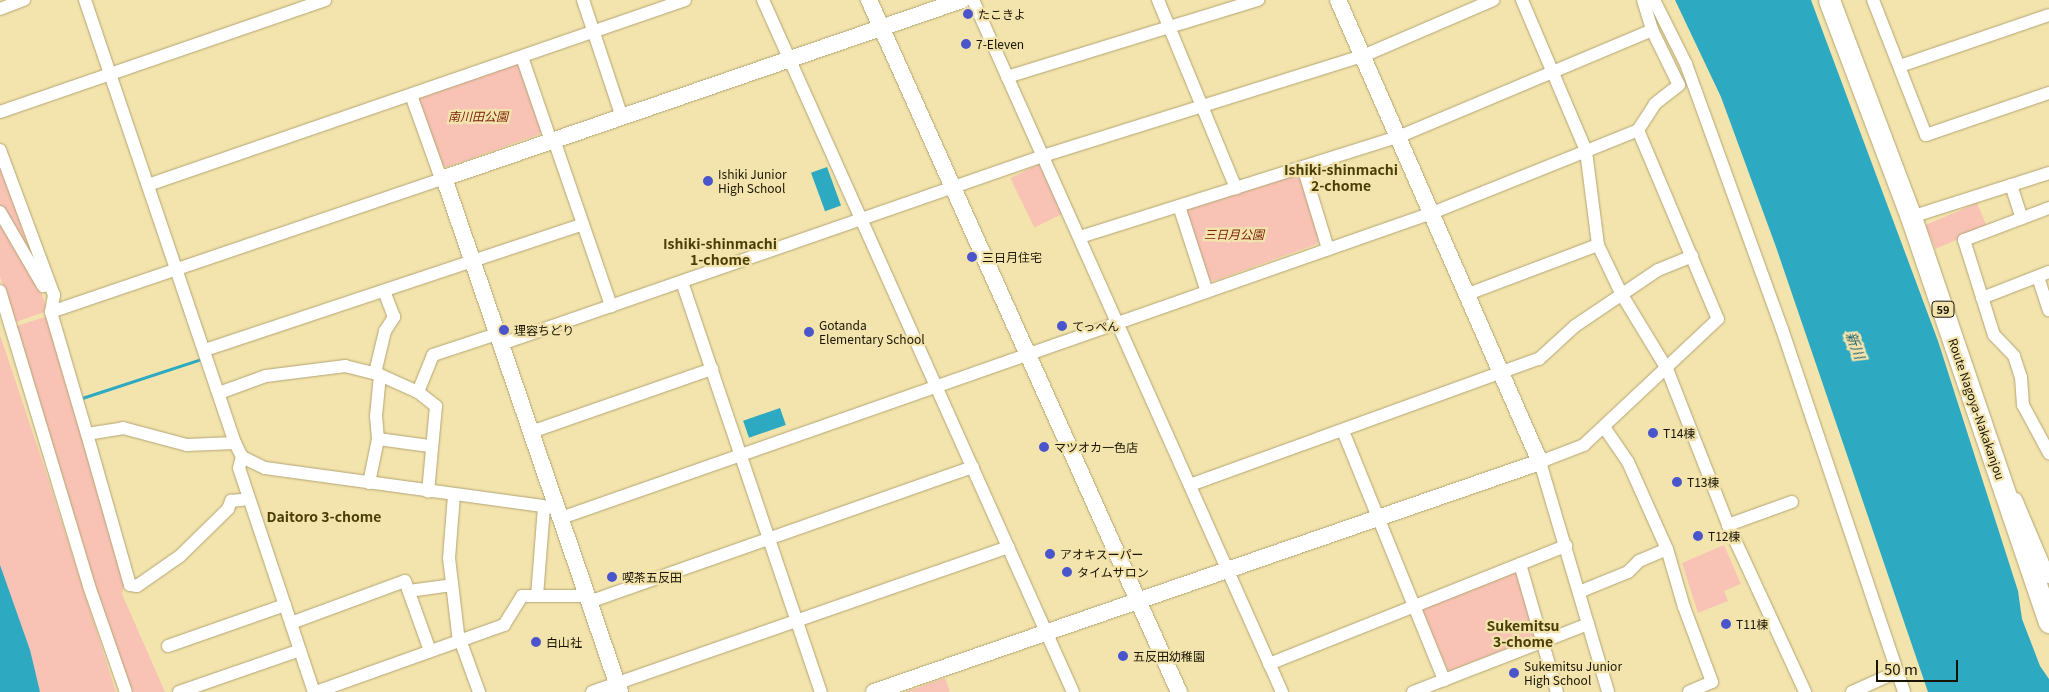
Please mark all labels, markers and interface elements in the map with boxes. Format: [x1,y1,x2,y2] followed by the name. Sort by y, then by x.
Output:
[978,7,1026,21] place label: たこきよ
[962,8,974,20] marker: たこきよ
[976,37,1024,51] place label: 7-Eleven
[960,38,972,50] marker: 7-Eleven
[448,109,508,123] park label: 南川田公園
[1284,161,1398,193] district label: Ishiki-shinmachi 2-chome
[718,167,787,195] place label: Ishiki Junior High School
[702,175,714,187] marker: Ishiki Junior High School
[1204,227,1264,241] park label: 三日月公園
[663,235,777,268] district label: Ishiki-shinmachi 1-chome
[982,250,1042,264] place label: 三日月住宅
[966,251,978,263] marker: 三日月住宅
[1930,300,1956,318] road number: 59
[819,318,925,346] place label: Gotanda Elementary School
[1072,319,1120,333] place label: てっぺん
[1056,320,1068,332] marker: てっぺん
[514,323,574,337] place label: 理容ちどり
[498,324,510,336] marker: 理容ちどり
[803,326,815,338] marker: Gotanda Elementary School
[1843,329,1869,361] water label: 新川
[1946,336,2008,482] street label: Route Nagoya-Nakakanjou
[1663,426,1696,440] place label: T14棟
[1647,427,1659,439] marker: T14棟
[1054,440,1138,454] place label: マツオカ一色店
[1038,441,1050,453] marker: マツオカ一色店
[1687,475,1720,489] place label: T13棟
[1671,476,1683,488] marker: T13棟
[267,508,381,524] district label: Daitoro 3-chome
[1708,529,1741,543] place label: T12棟
[1692,530,1704,542] marker: T12棟
[1060,547,1144,561] place label: アオキスーパー
[1044,548,1056,560] marker: アオキスーパー
[1077,565,1149,579] place label: タイムサロン
[1061,566,1073,578] marker: タイムサロン
[622,570,682,584] place label: 喫茶五反田
[606,571,618,583] marker: 喫茶五反田
[1486,617,1560,650] district label: Sukemitsu 3-chome
[1736,617,1769,631] place label: T11棟
[1720,618,1732,630] marker: T11棟
[546,635,582,649] place label: 白山社
[530,636,542,648] marker: 白山社
[1133,649,1205,663] place label: 五反田幼稚園
[1117,650,1129,662] marker: 五反田幼稚園
[1879,650,1962,682] scale bar
[1884,658,1918,679] text: 50 m
[1524,659,1622,687] place label: Sukemitsu Junior High School
[1508,667,1520,679] marker: Sukemitsu Junior High School

